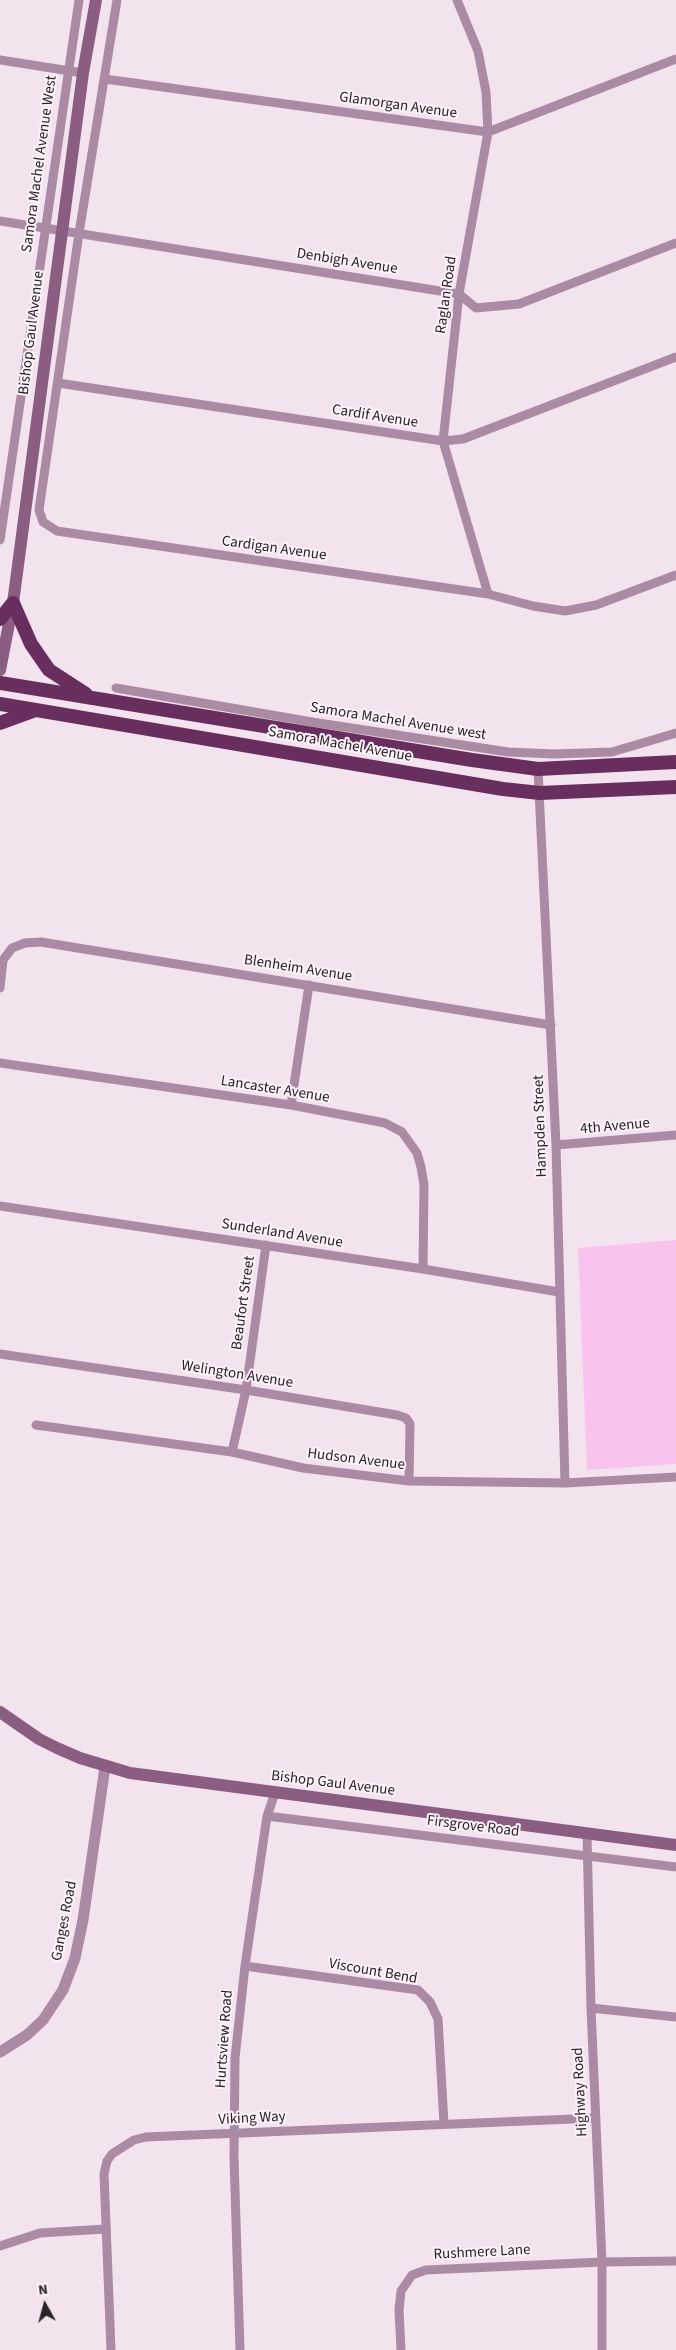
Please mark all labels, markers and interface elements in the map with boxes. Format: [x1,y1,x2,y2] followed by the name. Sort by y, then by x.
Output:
[19,74,61,254] street label: Samora Machel Avenue West
[338,89,458,123] street label: Glamorgan Avenue
[295,245,399,279] street label: Denbigh Avenue
[433,255,461,335] street label: Raglan Road
[15,270,49,396] street label: Bishop Gaul Avenue
[331,401,419,433] street label: Cardif Avenue
[221,533,327,565] street label: Cardigan Avenue
[309,699,487,745] street label: Samora Machel Avenue west
[267,724,413,766] street label: Samora Machel Avenue
[243,952,353,986] street label: Blenheim Avenue
[219,1073,331,1107] street label: Lancaster Avenue
[530,1074,552,1178] street label: Hampden Street
[579,1115,651,1139] street label: 4th Avenue
[220,1216,344,1252] street label: Sunderland Avenue
[228,1255,260,1351] street label: Beaufort Street
[180,1357,294,1393] street label: Welington Avenue
[306,1445,406,1475] street label: Hudson Avenue
[270,1767,396,1801] street label: Bishop Gaul Avenue
[426,1812,520,1842] street label: Firsgrove Road
[48,1879,82,1963] street label: Ganges Road
[327,1955,419,1989] street label: Viscount Bend
[213,1989,237,2089] street label: Hurtsview Road
[570,2047,592,2137] street label: Highway Road
[218,2108,286,2130] street label: Viking Way
[433,2241,531,2265] street label: Rushmere Lane
[20,2280,70,2330] north arrow
[37,2280,49,2301] text: N

